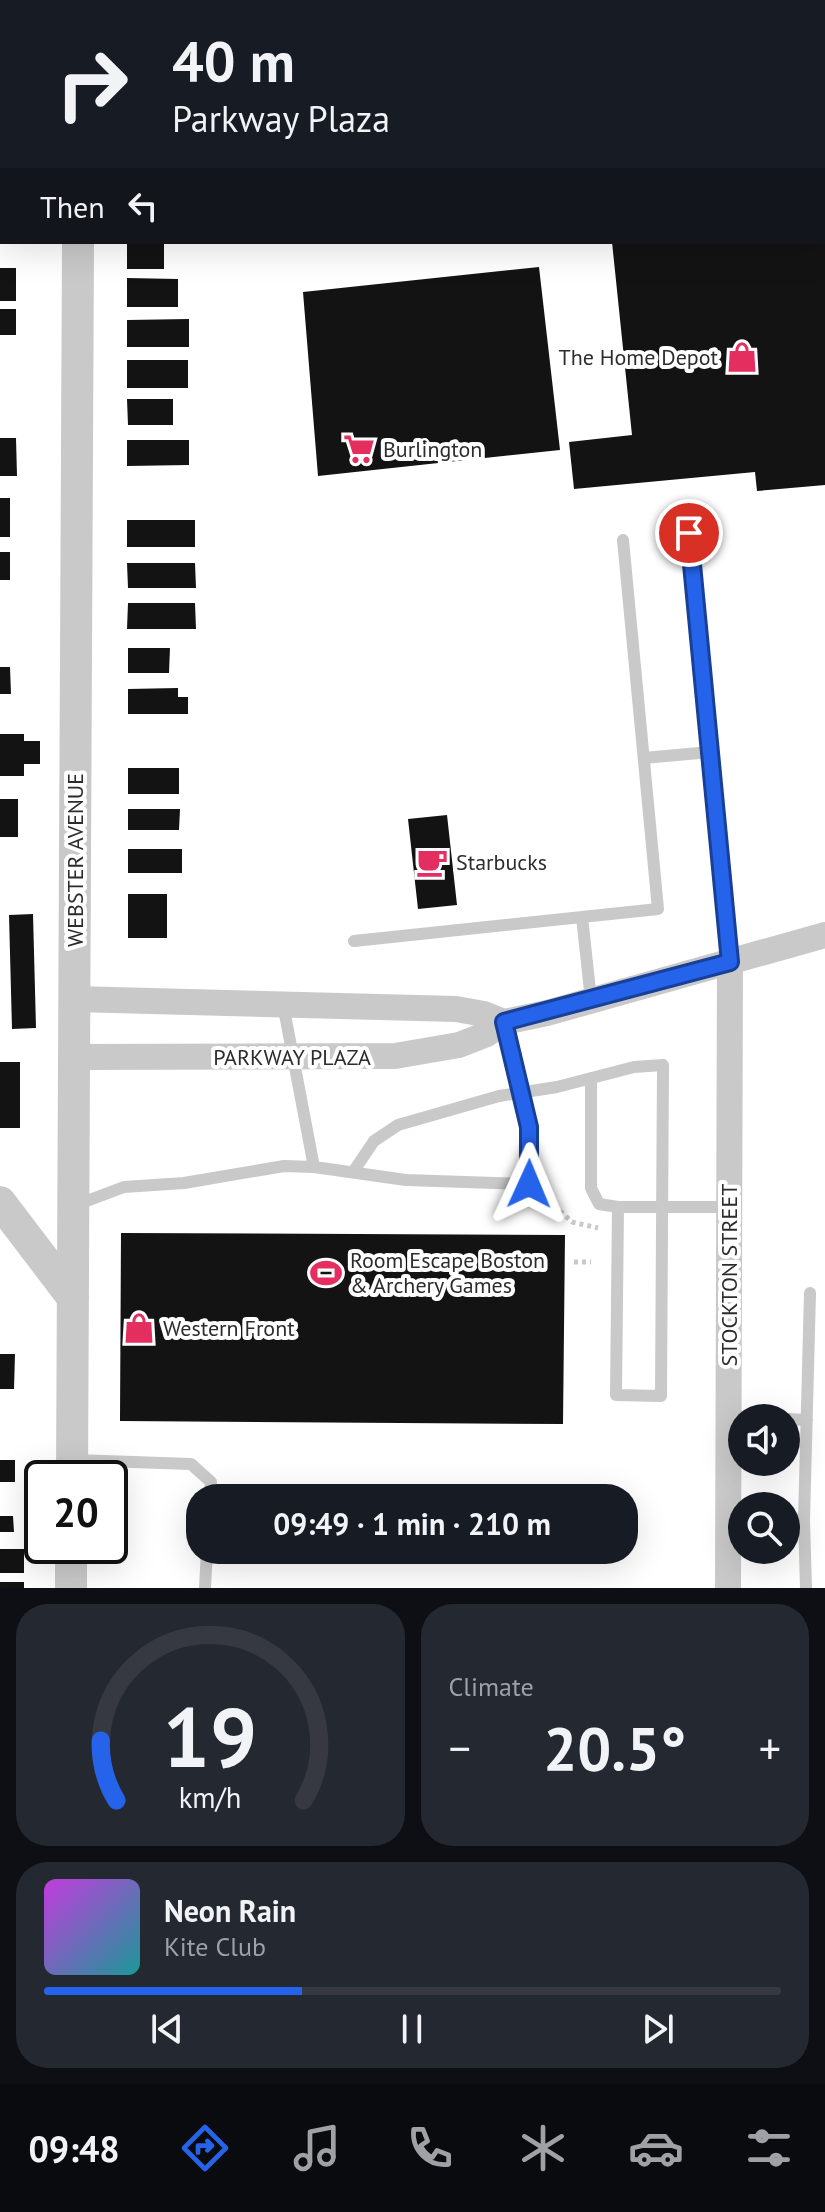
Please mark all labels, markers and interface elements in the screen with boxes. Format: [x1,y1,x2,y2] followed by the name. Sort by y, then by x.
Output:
[172,25,295,97] text: 40 m
[40,32,144,136] icon: right
[172,95,390,142] text: Parkway Plaza
[121,184,165,228] icon: left
[40,187,105,226] text: Then
[725,340,759,374] shop icon: The Home Depot
[558,343,719,371] place label: The Home Depot
[342,432,376,466] supermarket icon: Burlington
[383,435,482,463] place label: Burlington
[655,499,723,567] pin
[667,511,711,555] icon: arrive
[61,773,89,947] street label: WEBSTER AVENUE
[415,845,449,879] cafe icon: Starbucks
[456,848,547,876] place label: Starbucks
[213,1043,371,1071] street label: PARKWAY PLAZA
[487,1142,571,1226] position arrow
[715,1184,743,1366] street label: STOCKTON STREET
[350,1246,545,1299] place label: Room Escape Boston & Archery Games
[309,1256,343,1290] sports icon: Room Escape Boston & Archery Games
[122,1311,156,1345] shop icon: Western Front
[163,1314,295,1342] place label: Western Front
[728,1404,800,1564] map controls
[728,1404,800,1476] button: sound
[24,1460,128,1564] speed limit sign: 20
[728,1492,800,1564] button: search
[273,1504,551,1543] text: 09:49 · 1 min · 210 m
[449,1670,534,1703] text: Climate
[163,1682,257,1790] text: 19
[543,1709,686,1787] text: 20.5°
[449,1719,471,1776] text: −
[759,1719,781,1776] text: +
[179,1779,242,1816] text: km/h
[164,1891,296,1930] text: Neon Rain
[164,1930,266,1963] text: Kite Club
[145,2007,189,2051] icon: previous
[390,2007,434,2051] icon: pause
[636,2007,680,2051] icon: next
[177,2120,233,2176] icon: directions
[289,2120,345,2176] icon: music
[402,2120,458,2176] icon: phone
[515,2120,571,2176] icon: climate
[628,2120,684,2176] icon: car
[741,2120,797,2176] icon: filters
[28,2125,120,2172] text: 09:48

